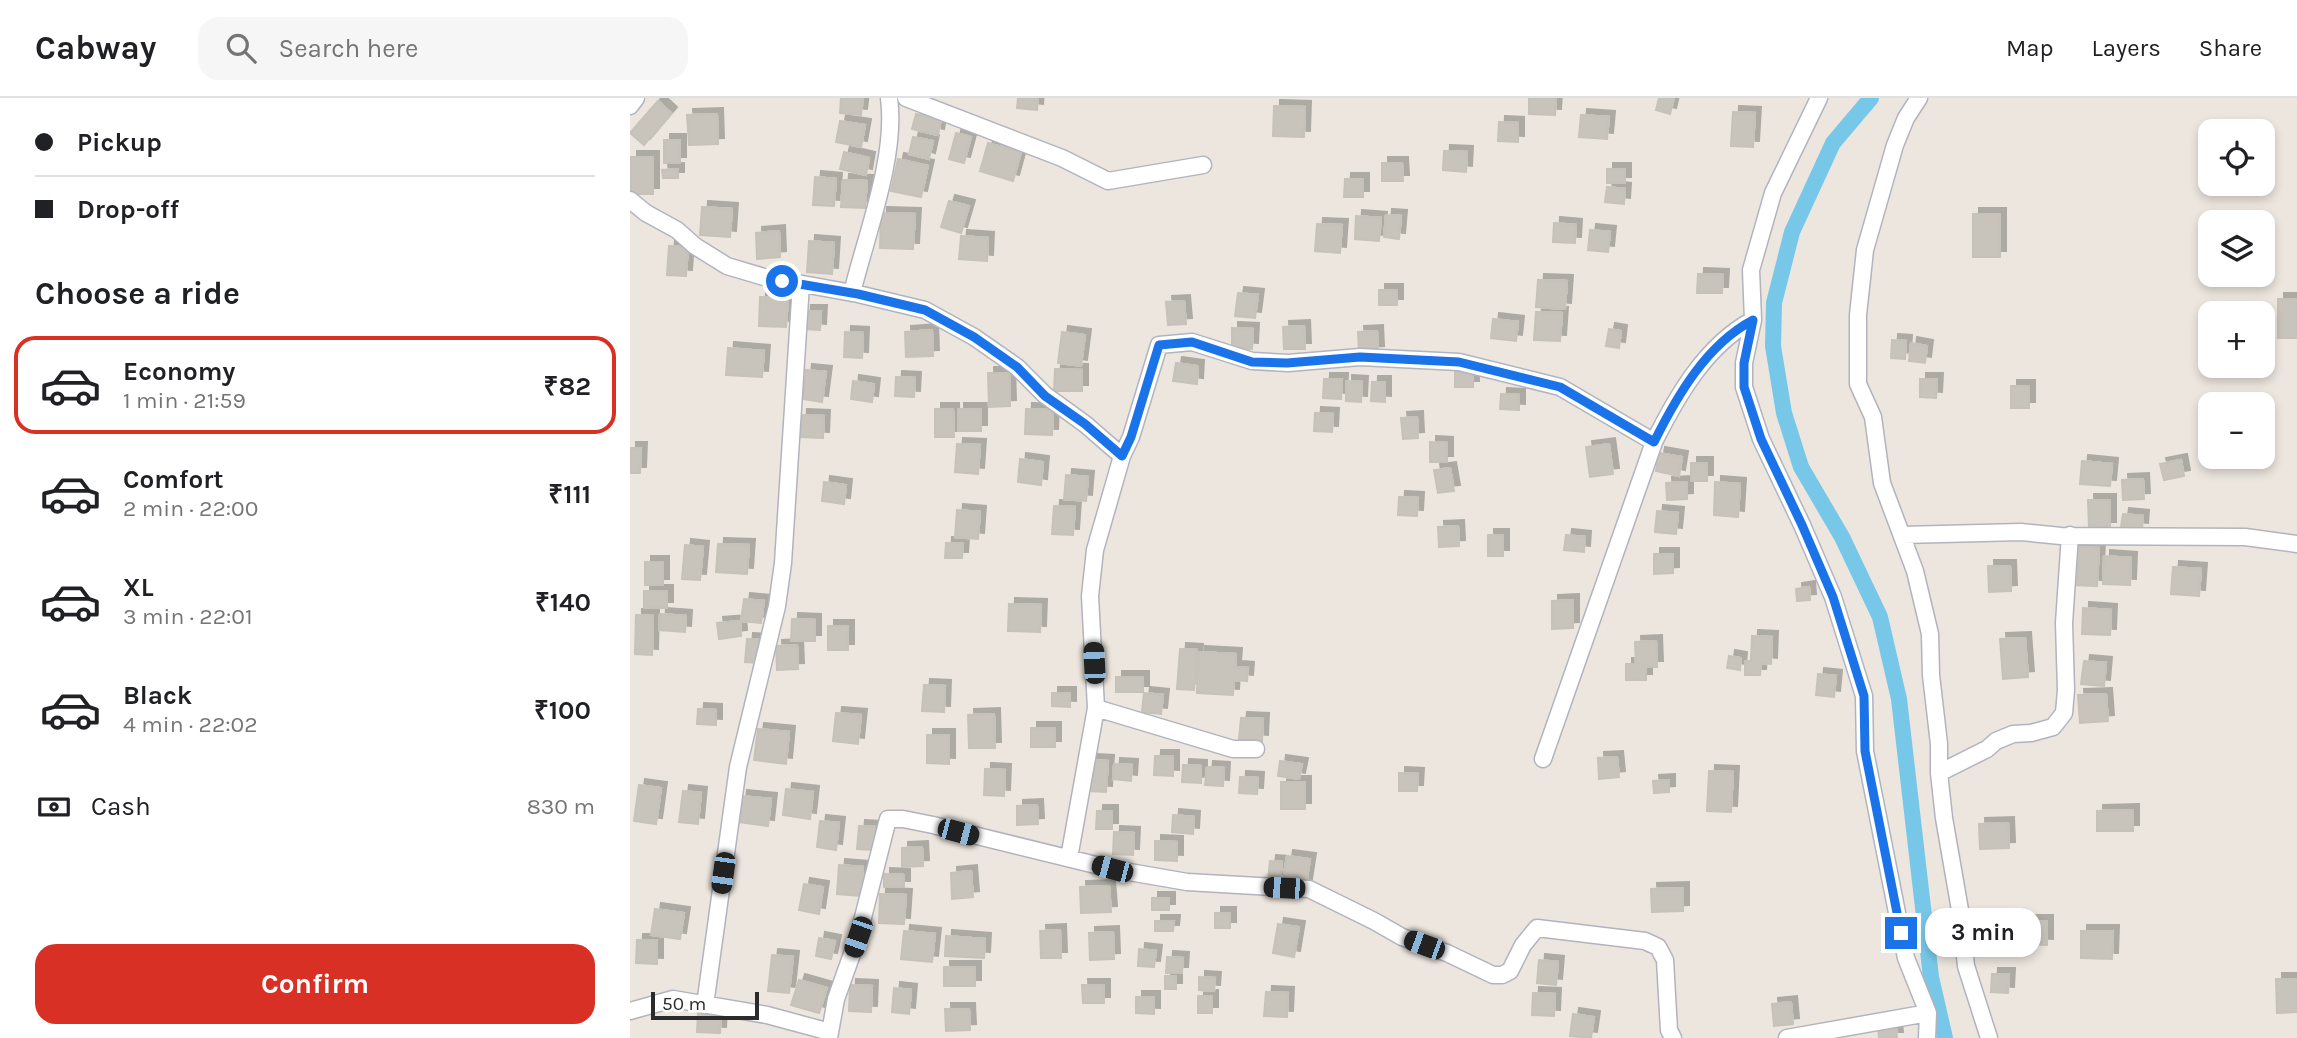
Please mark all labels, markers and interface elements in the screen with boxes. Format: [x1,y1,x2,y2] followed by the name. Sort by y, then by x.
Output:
[198,17,688,80] search box
[35,29,156,67] text: Cabway
[222,29,260,67] icon: search
[278,33,418,64] text: Search here
[2006,34,2054,62] text: Map
[2092,34,2161,62] text: Layers
[2199,34,2262,62] text: Share
[2198,119,2275,469] map controls
[2198,119,2275,196] button: locate
[77,127,162,158] text: Pickup
[77,194,179,225] text: Drop-off
[2198,210,2275,287] button: layers
[766,265,798,297] route start
[35,275,240,312] text: Choose a ride
[2198,301,2275,378] button: +
[39,354,102,417] icon: car
[123,356,235,387] text: Economy
[544,371,591,402] text: ₹82
[123,387,246,414] text: 1 min · 21:59
[2198,392,2275,469] button: −
[39,462,102,525] icon: car
[123,464,224,495] text: Comfort
[548,479,591,510] text: ₹111
[123,495,258,522] text: 2 min · 22:00
[39,570,102,633] icon: car
[123,572,154,603] text: XL
[535,587,591,618] text: ₹140
[123,603,253,630] text: 3 min · 22:01
[1083,641,1106,685] car
[39,678,102,741] icon: car
[123,680,192,711] text: Black
[534,695,591,726] text: ₹100
[123,711,258,738] text: 4 min · 22:02
[35,788,73,826] icon: cash
[91,791,151,822] text: Cash
[527,793,595,820] text: 830 m
[935,816,982,848] car
[710,851,737,895] car
[1089,853,1136,885] car
[1263,876,1306,900] car
[1926,908,2041,958] callout: 3 min
[842,914,875,960] car
[1885,917,1917,949] route end
[1951,919,2015,946] text: 3 min
[1401,928,1448,962] car
[35,944,595,1024] button: Confirm
[651,989,760,1021] scale bar
[662,993,706,1015] text: 50 m

